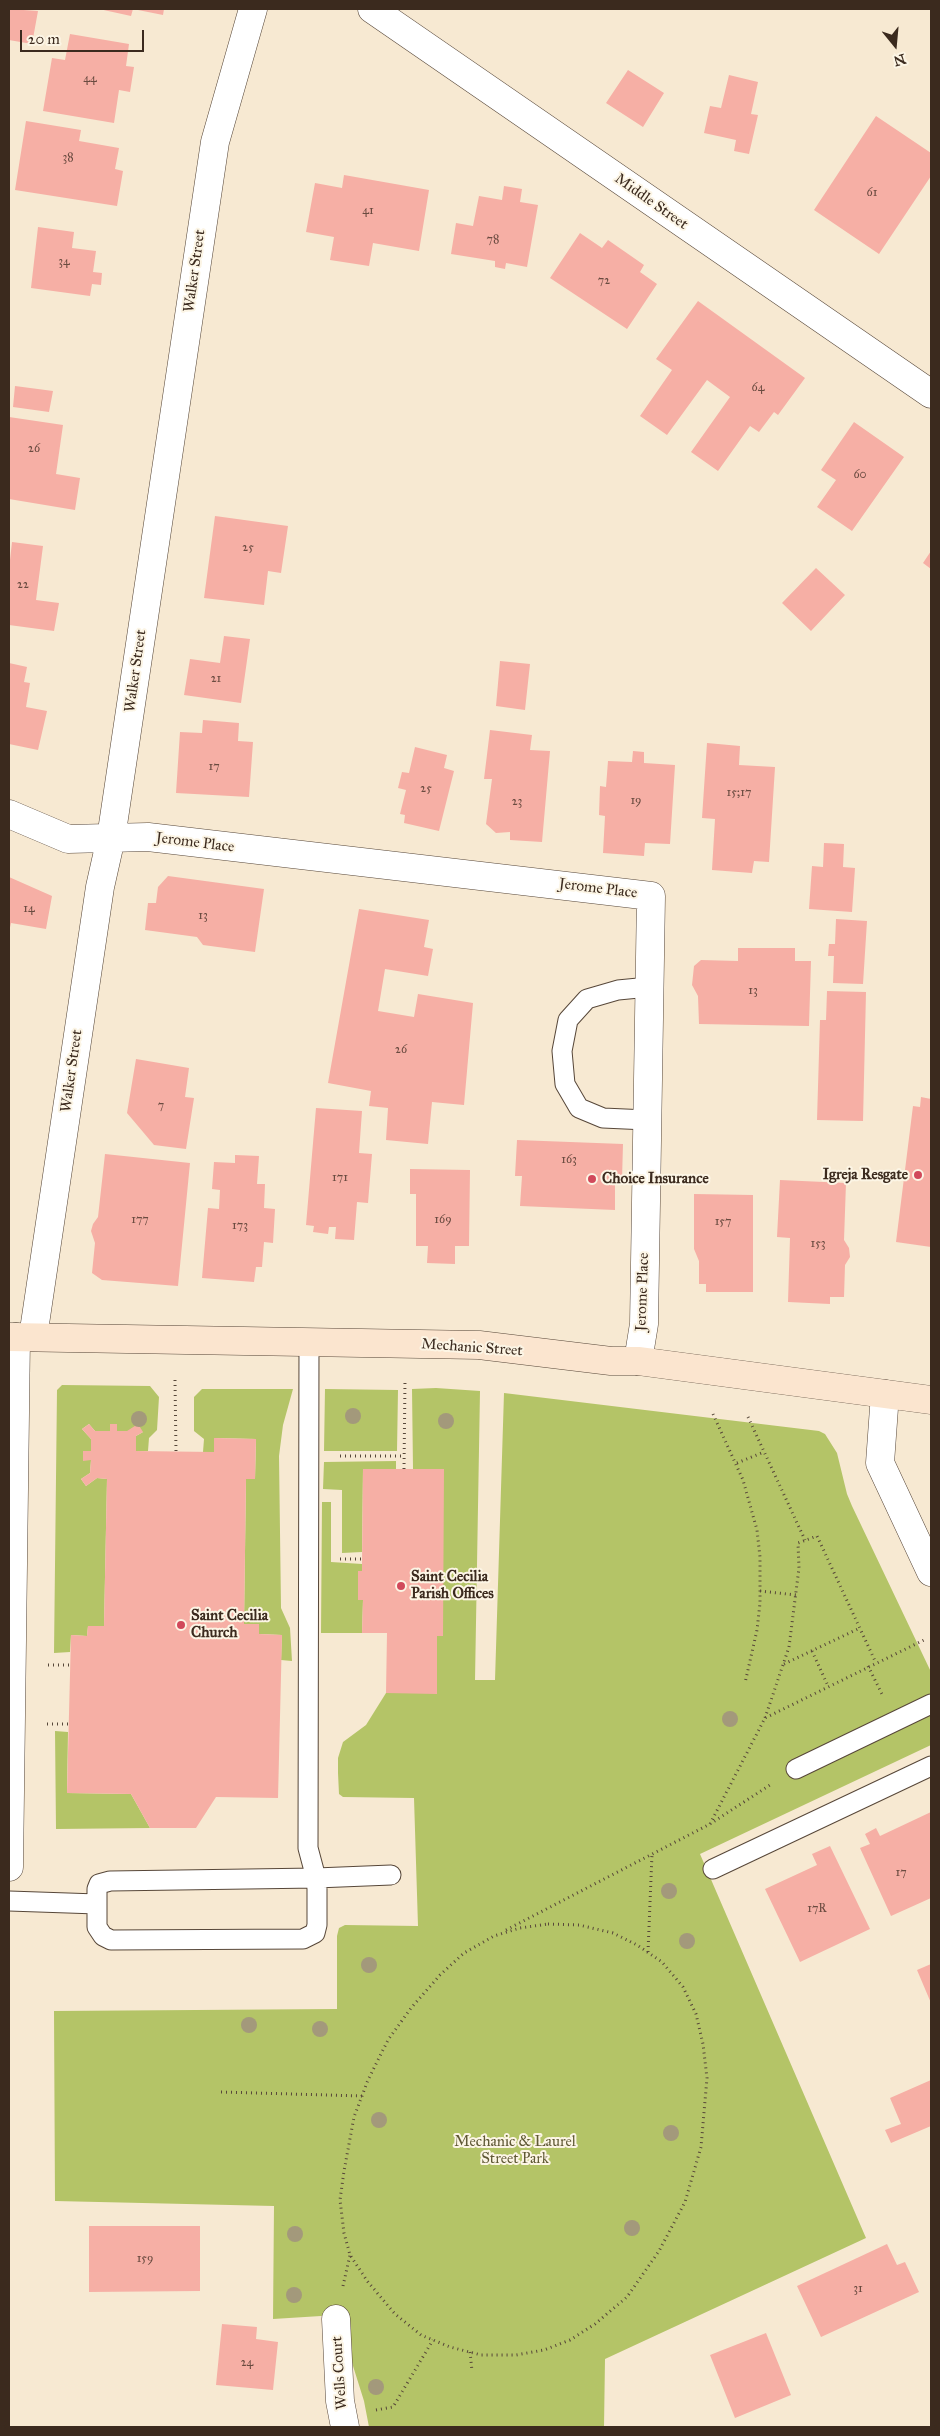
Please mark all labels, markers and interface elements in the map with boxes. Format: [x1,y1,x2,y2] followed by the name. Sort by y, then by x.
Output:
[22,20,146,52] scale bar
[870,20,920,70] north arrow
[28,30,60,48] text: 20 m
[891,50,908,70] text: N
[83,72,97,86] house number: 44
[62,151,74,165] house number: 38
[611,170,691,234] street label: Middle Street
[867,186,877,200] house number: 61
[362,204,374,218] house number: 41
[180,229,210,313] street label: Walker Street
[487,233,499,247] house number: 78
[58,255,70,269] house number: 34
[598,274,610,288] house number: 72
[752,381,764,395] house number: 64
[28,442,40,456] house number: 26
[853,468,867,482] house number: 60
[242,541,254,555] house number: 25
[17,578,29,592] house number: 22
[121,629,151,713] street label: Walker Street
[211,672,221,686] house number: 21
[208,760,220,774] house number: 17
[420,782,432,796] house number: 25
[727,786,751,800] house number: 15;17
[630,794,642,808] house number: 19
[512,795,522,809] house number: 23
[155,829,235,857] street label: Jerome Place
[558,875,638,903] street label: Jerome Place
[23,902,35,916] house number: 14
[198,909,208,923] house number: 13
[748,984,758,998] house number: 13
[57,1029,87,1113] street label: Walker Street
[395,1043,407,1057] house number: 26
[158,1099,164,1113] house number: 7
[561,1153,577,1167] house number: 163
[823,1166,908,1184] place label: Igreja Resgate
[912,1169,924,1181] marker: Igreja Resgate
[602,1170,709,1188] place label: Choice Insurance
[332,1171,348,1185] house number: 171
[586,1173,598,1185] marker: Choice Insurance
[131,1213,149,1227] house number: 177
[434,1213,452,1227] house number: 169
[715,1215,731,1229] house number: 157
[232,1219,248,1233] house number: 173
[810,1237,826,1251] house number: 153
[633,1252,653,1332] street label: Jerome Place
[421,1335,523,1361] street label: Mechanic Street
[411,1568,494,1603] place label: Saint Cecilia Parish Offices
[395,1580,407,1592] marker: Saint Cecilia Parish Offices
[191,1607,268,1642] place label: Saint Cecilia Church
[175,1619,187,1631] marker: Saint Cecilia Church
[895,1866,907,1880] house number: 17
[807,1902,827,1916] house number: 17R
[454,2133,576,2168] park label: Mechanic & Laurel Street Park
[137,2252,153,2266] house number: 159
[853,2282,863,2296] house number: 31
[328,2336,352,2410] street label: Wells Court
[241,2356,253,2370] house number: 24

